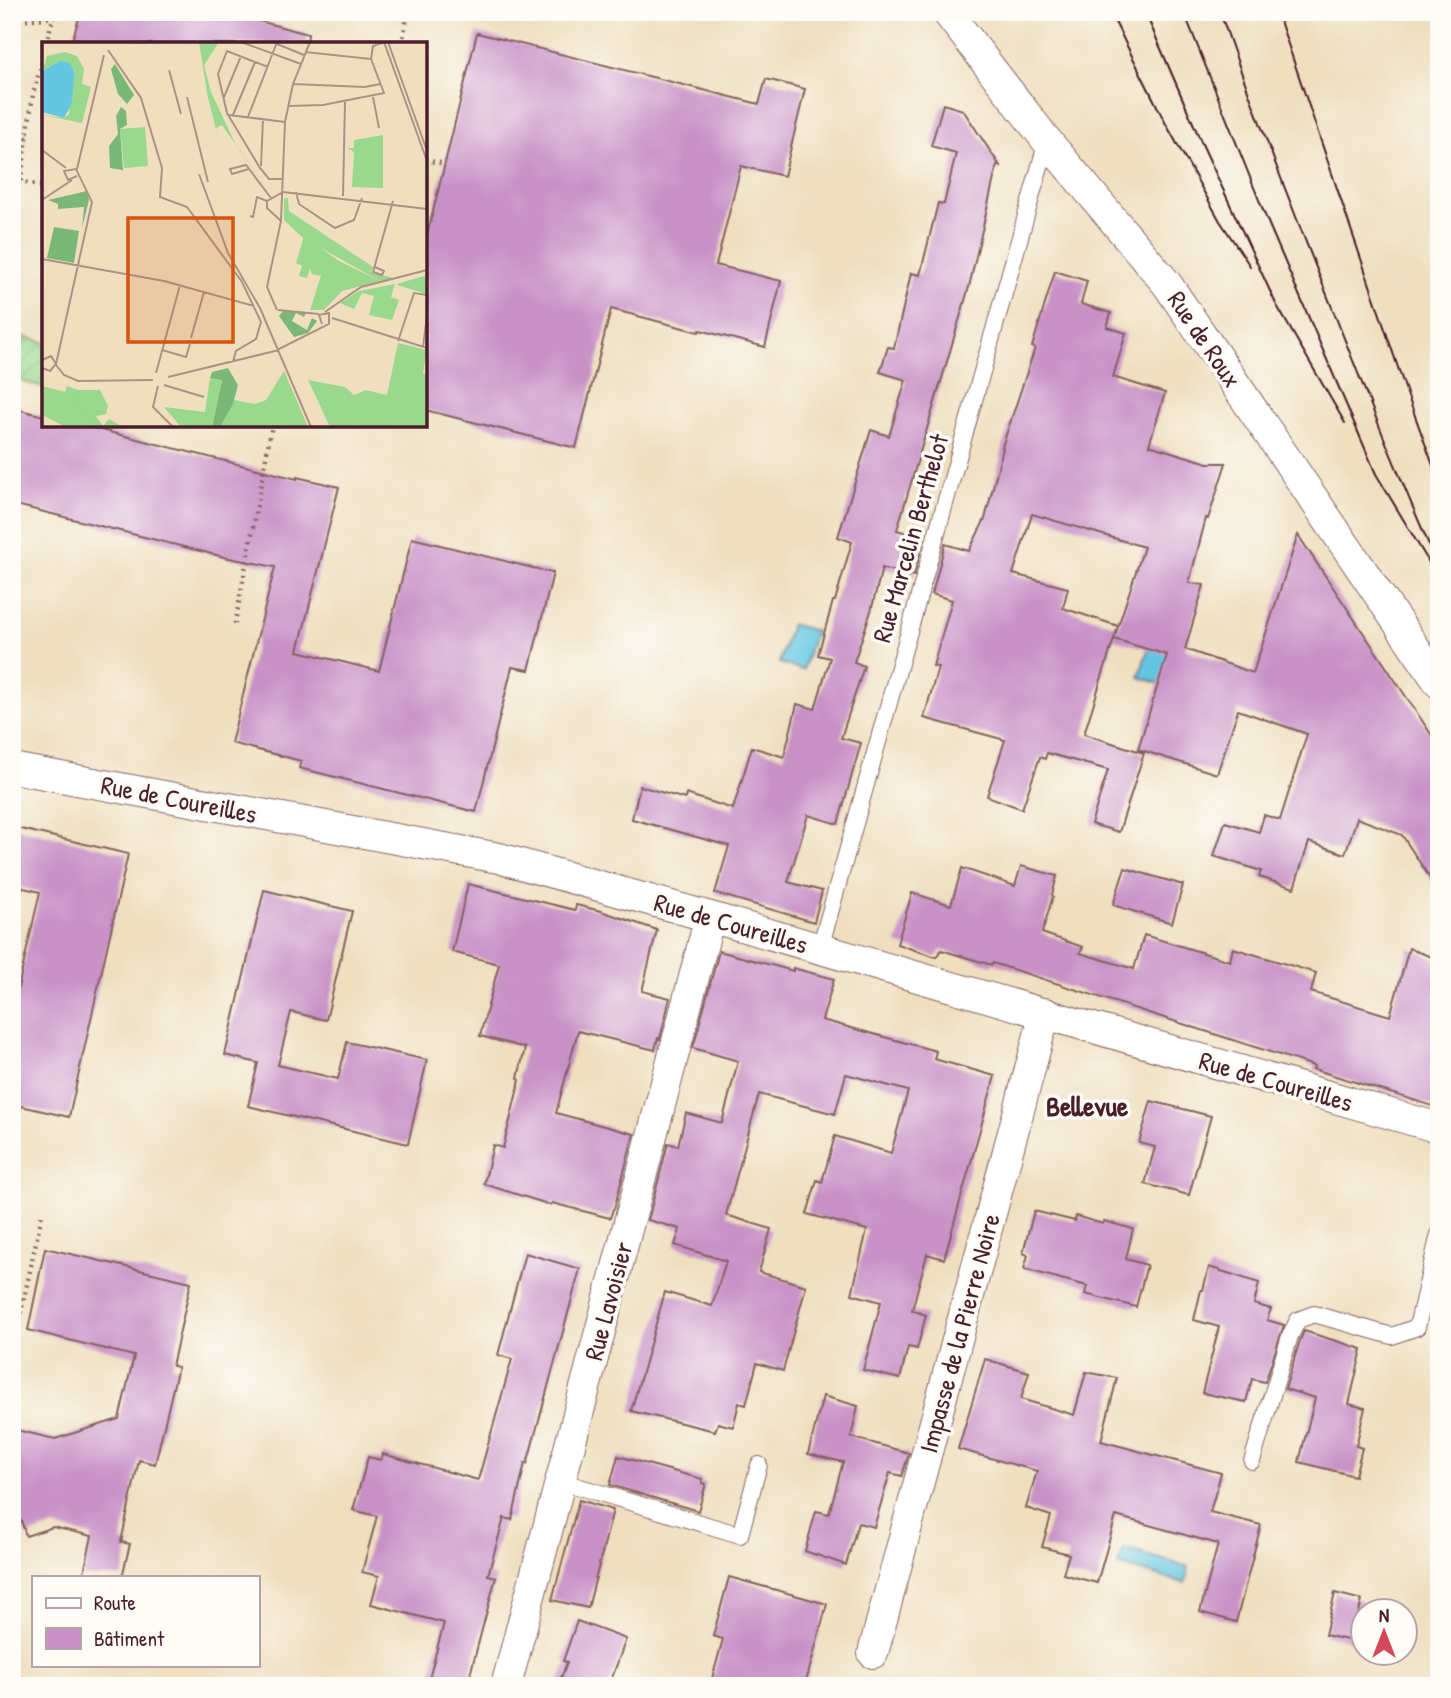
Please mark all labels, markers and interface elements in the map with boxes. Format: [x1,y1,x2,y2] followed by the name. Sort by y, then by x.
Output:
[42,42,427,427] inset map
[1160,284,1250,394] street label: Rue de Roux
[864,429,957,646] street label: Rue Marcelin Berthelot
[98,767,260,831] street label: Rue de Coureilles
[650,884,812,962] street label: Rue de Coureilles
[1195,1042,1357,1120] street label: Rue de Coureilles
[1046,1087,1129,1125] district label: Bellevue
[910,1209,1008,1457] street label: Impasse de la Pierre Noire
[575,1238,641,1364] street label: Rue Lavoisier
[32,1576,259,1666] legend
[94,1588,136,1617] text: Route
[1350,1596,1420,1666] north arrow
[1379,1602,1389,1628] text: N
[94,1624,165,1653] text: Bâtiment

